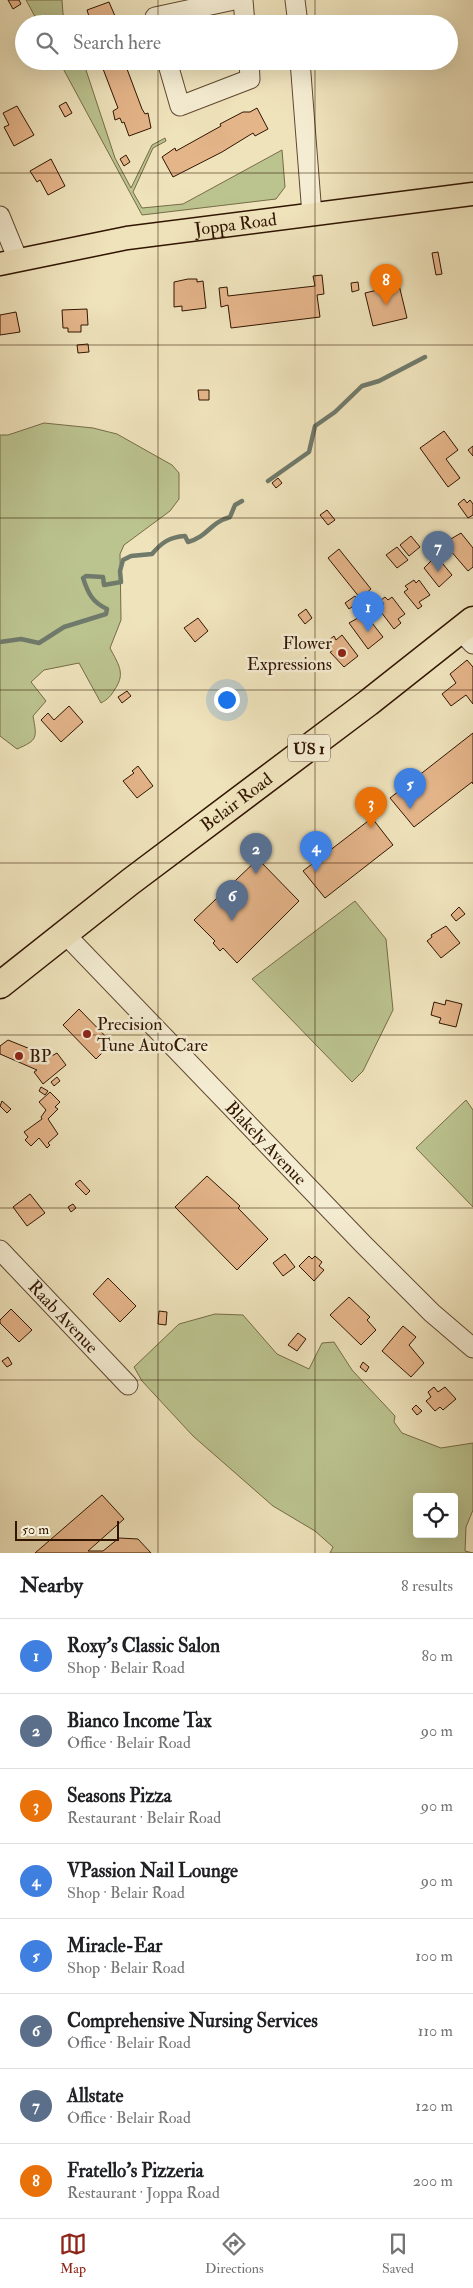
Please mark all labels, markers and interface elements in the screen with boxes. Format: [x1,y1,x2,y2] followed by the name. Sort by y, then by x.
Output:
[15,15,458,70] search box
[33,29,61,57] icon: search
[73,31,161,55] text: Search here
[192,208,278,241] street label: Joppa Road
[370,264,402,305] pin: 8
[422,531,454,572] pin: 7
[352,591,384,632] pin: 1
[247,632,332,676] place label: Flower Expressions
[336,647,348,659] marker: Flower Expressions
[214,687,240,713] your location
[288,734,330,761] road number: US 1
[196,768,277,837] street label: Belair Road
[394,768,426,809] pin: 5
[355,787,387,828] pin: 3
[300,831,332,872] pin: 4
[240,833,272,874] pin: 2
[216,880,248,921] pin: 6
[97,1013,209,1057] place label: Precision Tune AutoCare
[81,1028,93,1040] marker: Precision Tune AutoCare
[29,1045,52,1068] place label: BP
[13,1050,25,1062] marker: BP
[220,1096,312,1191] street label: Blakely Avenue
[23,1276,103,1359] street label: Raab Avenue
[413,1493,458,1538] map controls
[413,1493,458,1538] button: locate
[15,1518,119,1541] scale bar
[22,1521,49,1538] text: 50 m
[20,1572,83,1599] text: Nearby
[401,1576,453,1596] text: 8 results
[67,1634,220,1658] text: Roxy's Classic Salon
[33,1646,39,1666] text: 1
[422,1646,453,1666] text: 80 m
[67,1658,185,1678] text: Shop · Belair Road
[67,1709,212,1733] text: Bianco Income Tax
[32,1721,40,1741] text: 2
[421,1721,453,1741] text: 90 m
[67,1733,191,1753] text: Office · Belair Road
[67,1784,172,1808] text: Seasons Pizza
[33,1796,39,1816] text: 3
[421,1796,453,1816] text: 90 m
[67,1808,221,1828] text: Restaurant · Belair Road
[67,1859,238,1883] text: VPassion Nail Lounge
[32,1871,40,1891] text: 4
[421,1871,453,1891] text: 90 m
[67,1883,185,1903] text: Shop · Belair Road
[67,1934,162,1958] text: Miracle-Ear
[32,1946,40,1966] text: 5
[415,1946,453,1966] text: 100 m
[67,1958,185,1978] text: Shop · Belair Road
[67,2009,318,2033] text: Comprehensive Nursing Services
[32,2021,40,2041] text: 6
[418,2021,453,2041] text: 110 m
[67,2033,191,2053] text: Office · Belair Road
[67,2084,123,2108] text: Allstate
[32,2096,40,2116] text: 7
[415,2096,453,2116] text: 120 m
[67,2108,191,2128] text: Office · Belair Road
[67,2159,204,2183] text: Fratello's Pizzeria
[32,2171,40,2191] text: 8
[413,2171,453,2191] text: 200 m
[67,2183,220,2203] text: Restaurant · Joppa Road
[59,2230,87,2277] tab: Map
[205,2230,264,2277] tab: Directions
[382,2230,414,2277] tab: Saved

